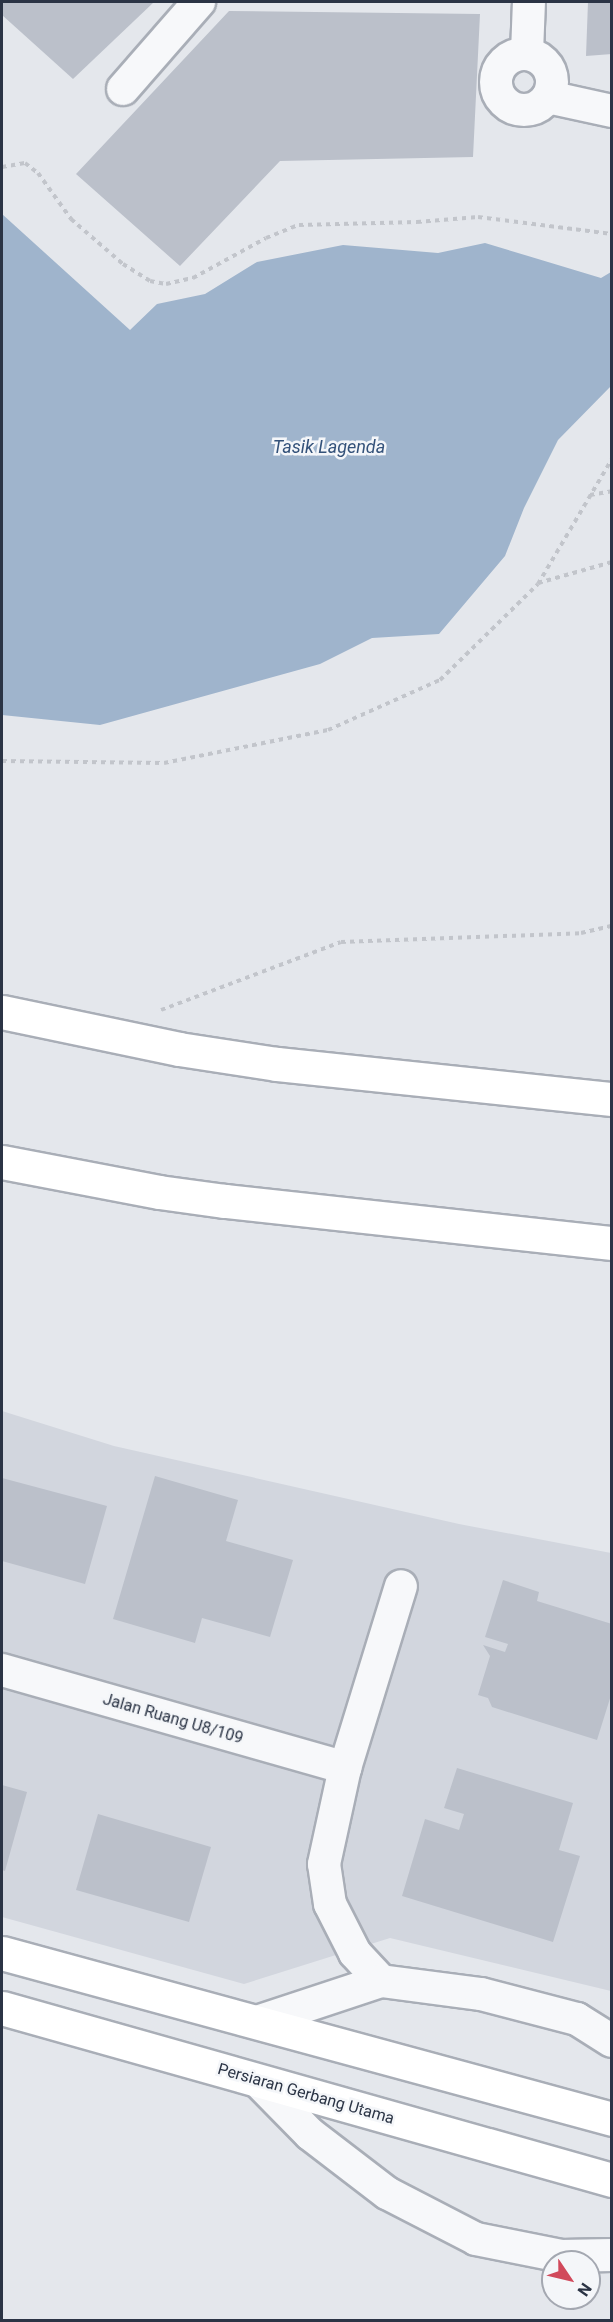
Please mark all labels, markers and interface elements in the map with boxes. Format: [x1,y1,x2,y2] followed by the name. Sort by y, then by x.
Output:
[273,436,385,458] water label: Tasik Lagenda
[101,1690,245,1748] street label: Jalan Ruang U8/109
[216,2060,396,2128] street label: Persiaran Gerbang Utama
[541,2250,601,2310] north arrow
[573,2279,596,2300] text: N

